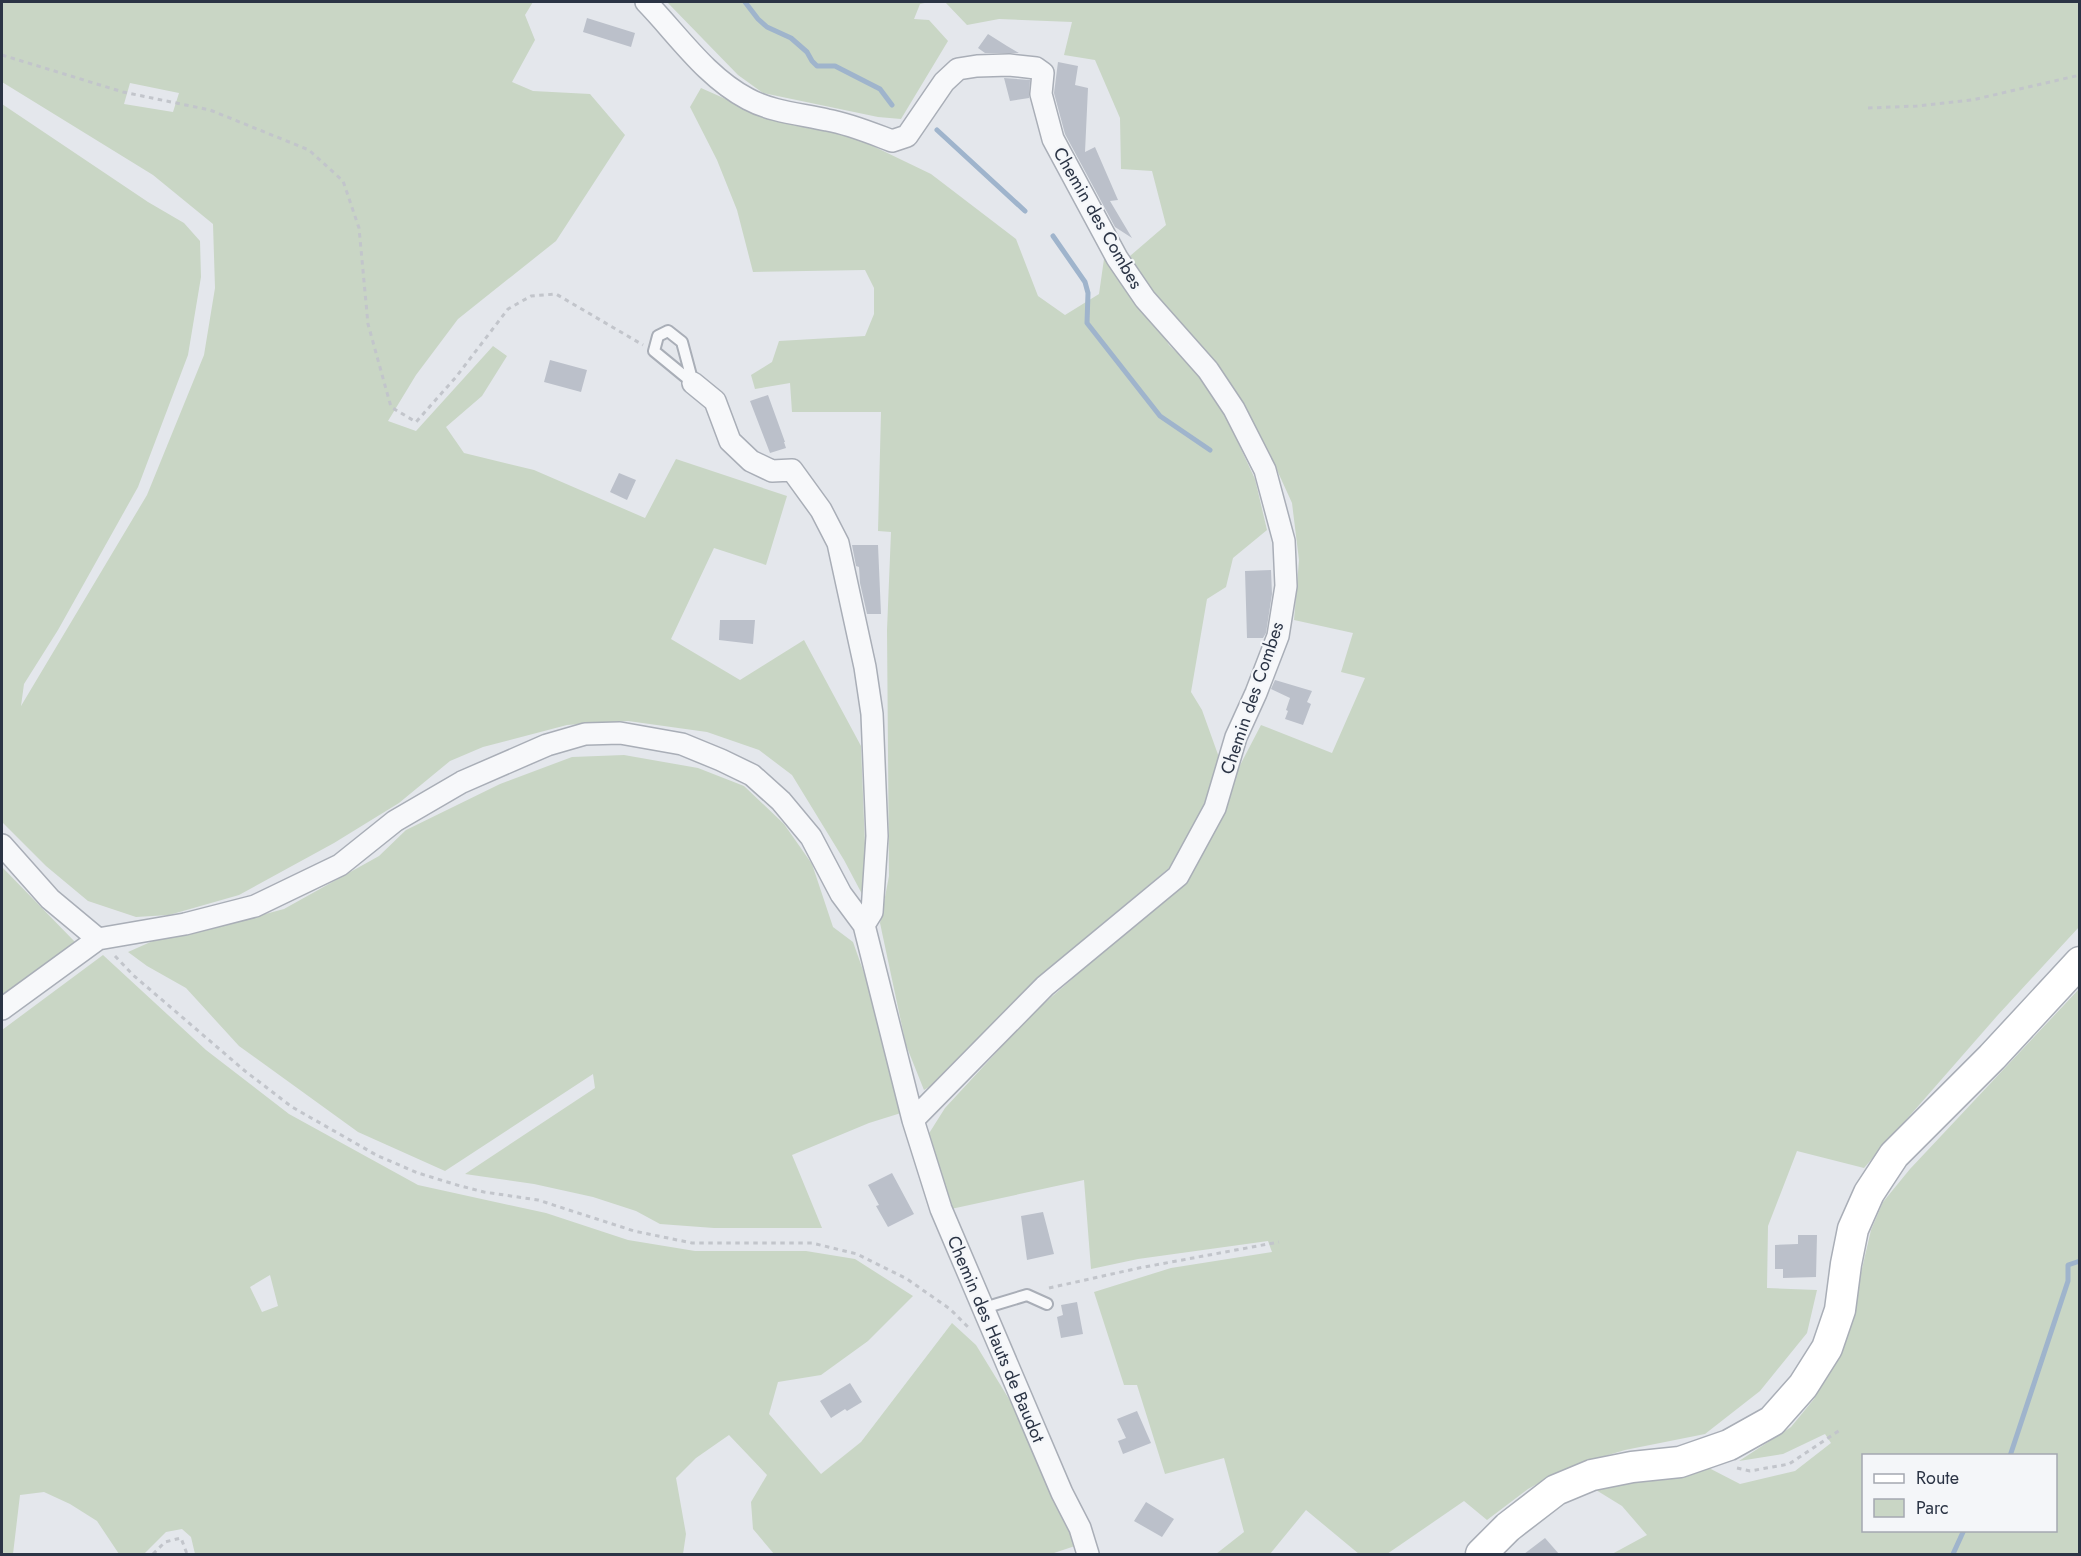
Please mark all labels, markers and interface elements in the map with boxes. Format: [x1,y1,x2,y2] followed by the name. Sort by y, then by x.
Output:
[1047,142,1149,294] street label: Chemin des Combes
[1214,618,1290,778] street label: Chemin des Combes
[941,1232,1052,1447] street label: Chemin des Hauts de Baudot
[1862,1454,2057,1532] legend
[1916,1465,1959,1491] text: Route
[1916,1495,1949,1521] text: Parc

